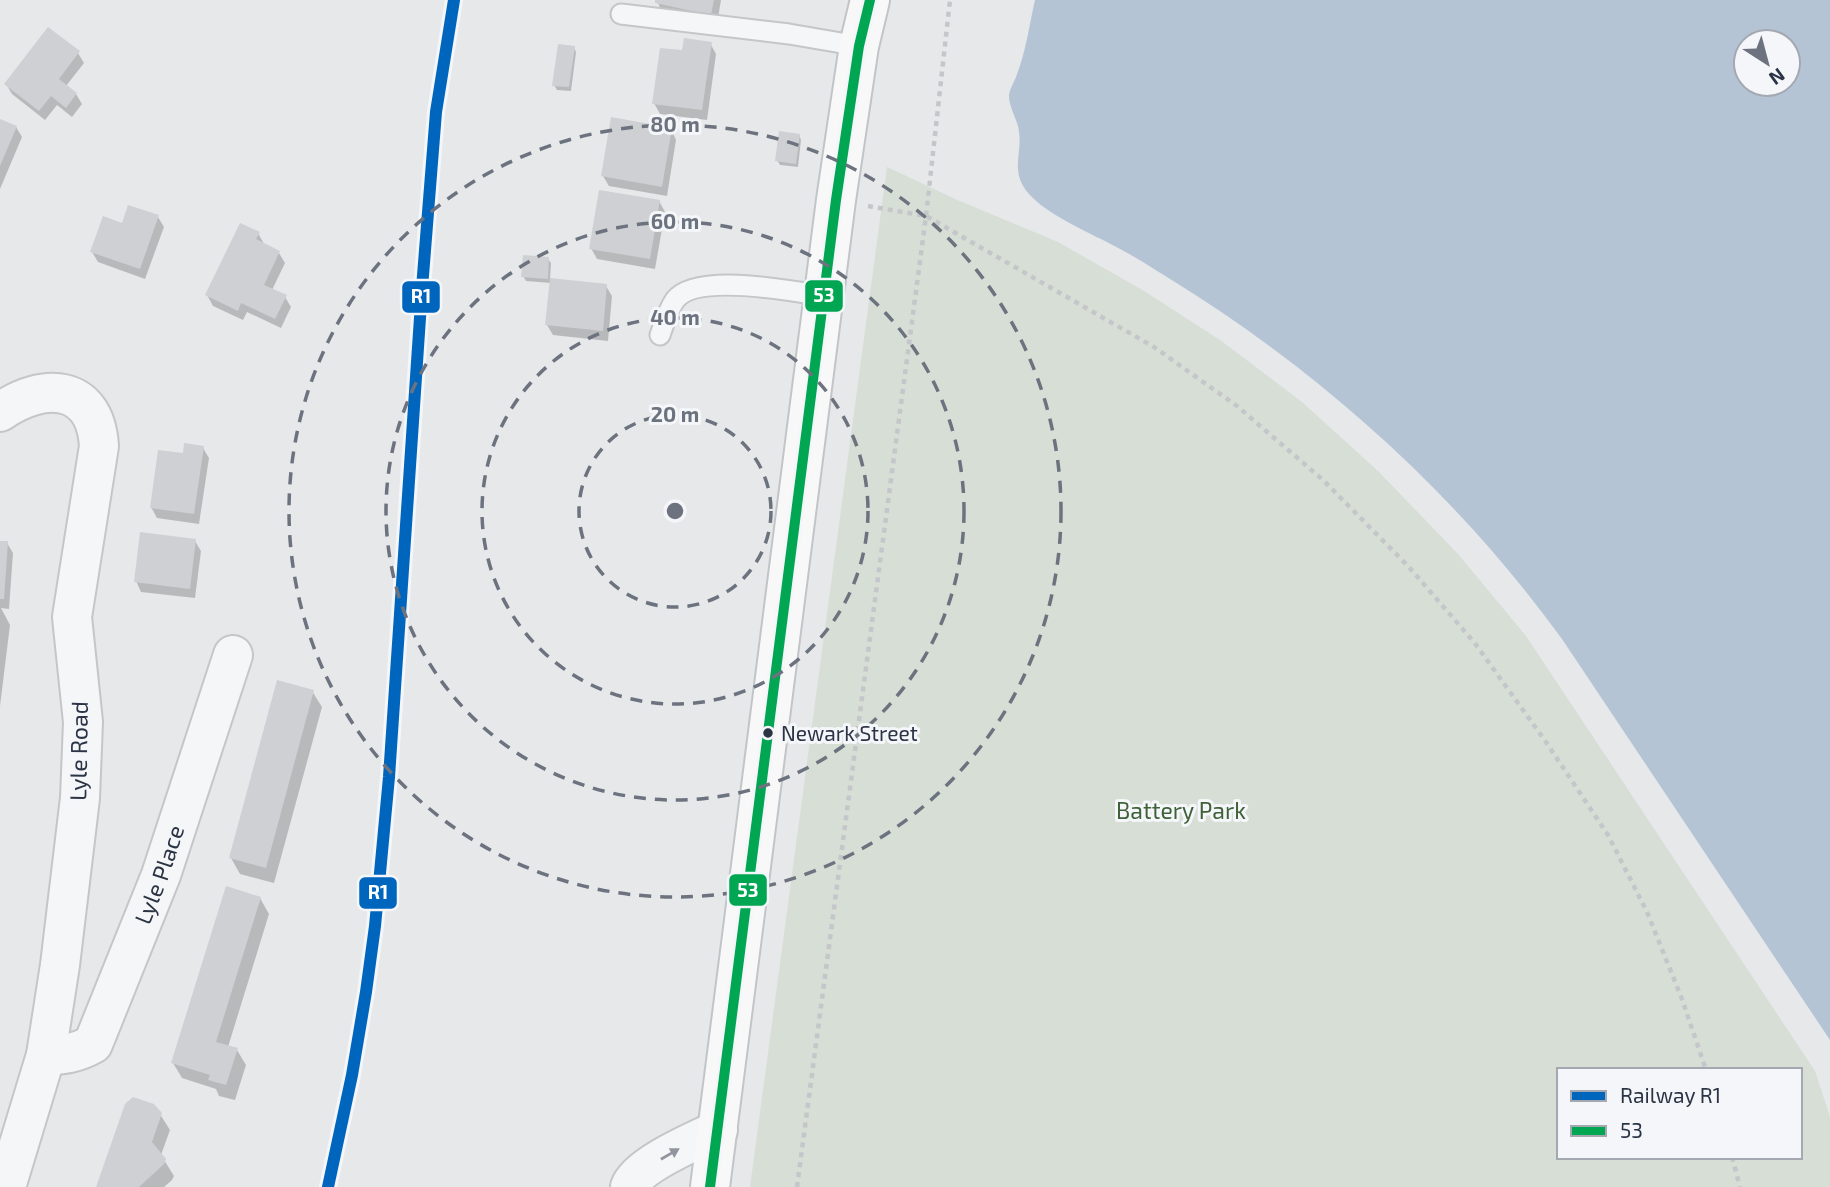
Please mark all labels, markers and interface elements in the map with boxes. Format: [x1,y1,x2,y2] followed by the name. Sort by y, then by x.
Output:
[1732,28,1802,98] north arrow
[1765,64,1790,90] text: N
[650,111,700,136] text: 80 m
[651,208,699,233] text: 60 m
[804,279,844,313] line badge: 53
[401,280,441,314] line badge: R1
[813,283,835,306] text: 53
[411,284,431,307] text: R1
[650,304,700,329] text: 40 m
[651,401,699,426] text: 20 m
[663,499,687,523] centre of rings
[63,701,93,801] street label: Lyle Road
[781,720,918,745] place label: Newark Street
[761,726,775,740] marker: Newark Street
[1116,796,1246,824] park label: Battery Park
[128,821,189,928] street label: Lyle Place
[728,873,768,907] line badge: 53
[358,876,398,910] line badge: R1
[737,878,759,901] text: 53
[368,880,388,903] text: R1
[1557,1068,1802,1159] legend
[1620,1082,1721,1107] text: Railway R1
[1620,1117,1643,1142] text: 53
[661,1148,680,1160] one-way arrow

